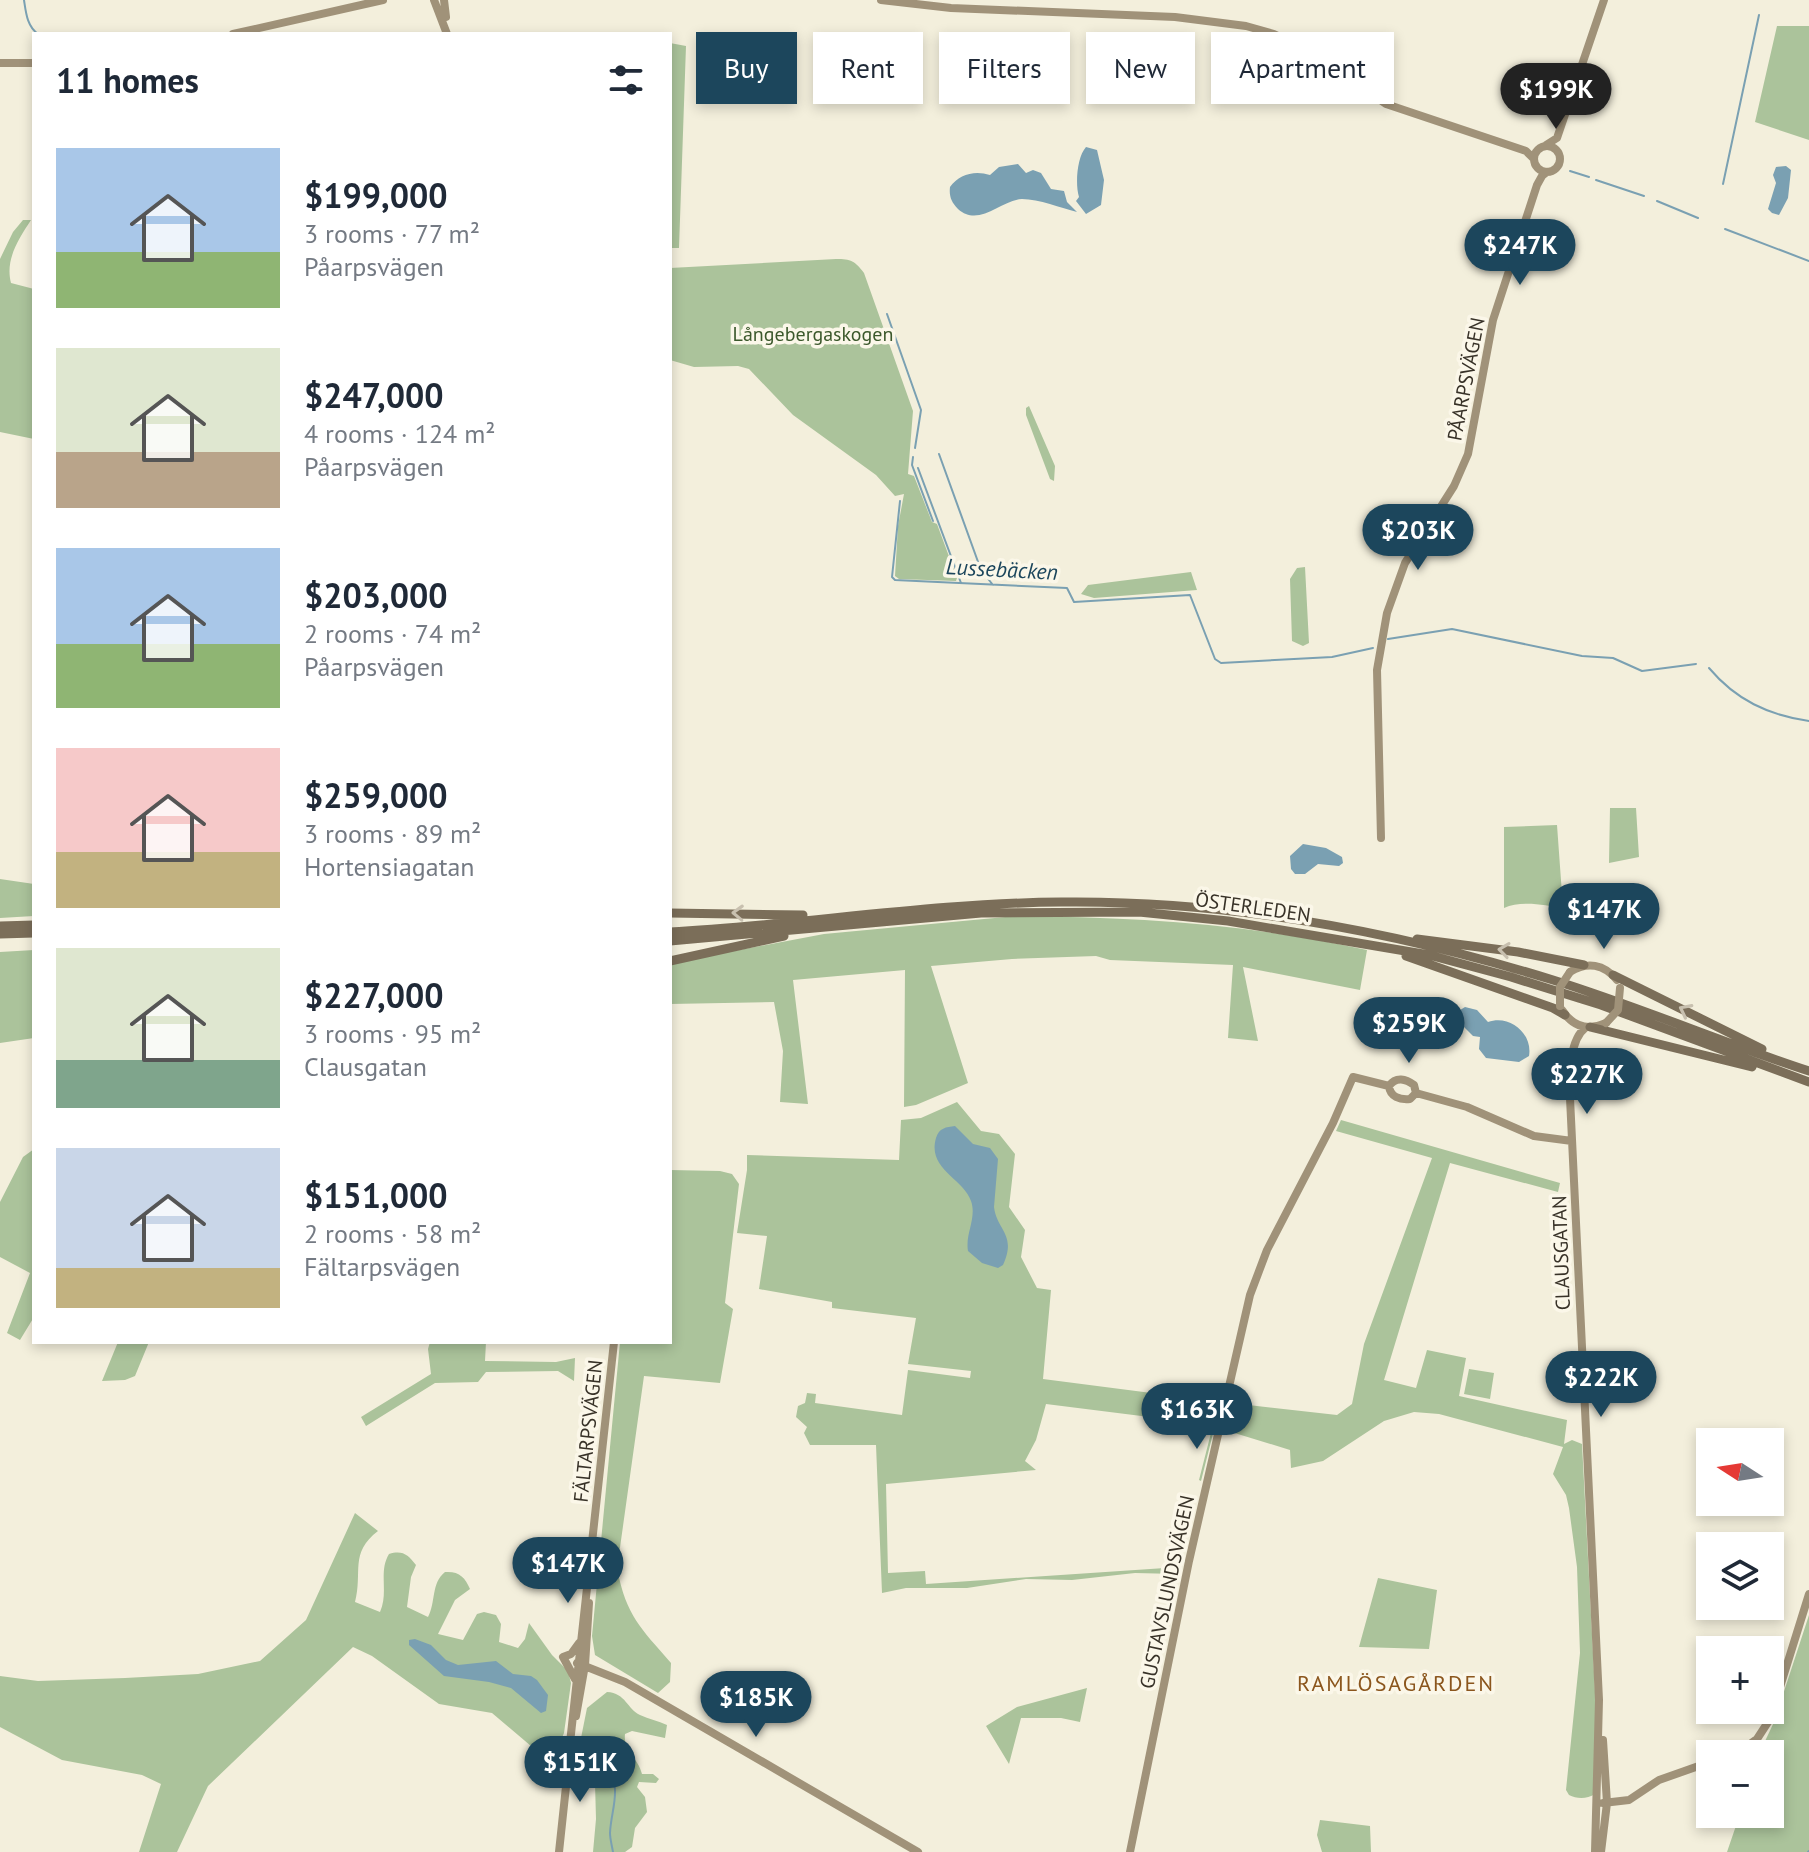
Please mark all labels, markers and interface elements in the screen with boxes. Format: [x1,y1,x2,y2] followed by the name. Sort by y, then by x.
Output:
[696,32,797,104] chip: Buy
[813,32,923,104] chip: Rent
[939,32,1070,104] chip: Filters
[1086,32,1195,104] chip: New
[1211,32,1394,104] chip: Apartment
[56,58,199,102] text: 11 homes
[604,58,648,102] icon: filters
[1500,63,1612,131] pin: $199K
[1518,72,1594,105] text: $199K
[304,173,448,217] text: $199,000
[120,180,216,276] icon: home
[304,217,480,250] text: 3 rooms · 77 m²
[1464,219,1576,287] pin: $247K
[1482,228,1558,261] text: $247K
[304,250,444,283] text: Påarpsvägen
[1441,315,1491,443] street label: PÅARPSVÄGEN
[733,321,893,347] park label: Långebergaskogen
[304,373,443,417] text: $247,000
[120,380,216,476] icon: home
[304,417,496,450] text: 4 rooms · 124 m²
[304,450,444,483] text: Påarpsvägen
[1362,504,1474,572] pin: $203K
[1380,513,1456,546] text: $203K
[945,552,1059,586] water label: Lussebäcken
[304,573,448,617] text: $203,000
[120,580,216,676] icon: home
[304,617,481,650] text: 2 rooms · 74 m²
[304,650,444,683] text: Påarpsvägen
[304,773,448,817] text: $259,000
[120,780,216,876] icon: home
[304,817,481,850] text: 3 rooms · 89 m²
[304,850,475,883] text: Hortensiagatan
[1548,883,1660,951] pin: $147K
[1194,886,1312,928] street label: ÖSTERLEDEN
[1566,892,1642,925] text: $147K
[731,905,744,922] one-way arrow
[1497,942,1511,959] one-way arrow
[304,973,443,1017] text: $227,000
[120,980,216,1076] icon: home
[1353,997,1465,1065] pin: $259K
[1678,1004,1693,1020] one-way arrow
[1371,1006,1447,1039] text: $259K
[304,1017,481,1050] text: 3 rooms · 95 m²
[1531,1048,1643,1116] pin: $227K
[304,1050,427,1083] text: Clausgatan
[1549,1057,1625,1090] text: $227K
[304,1173,448,1217] text: $151,000
[120,1180,216,1276] icon: home
[1546,1195,1576,1311] street label: CLAUSGATAN
[304,1217,481,1250] text: 2 rooms · 58 m²
[304,1250,460,1283] text: Fältarpsvägen
[1545,1351,1657,1419] pin: $222K
[568,1358,608,1504] street label: FÄLTARPSVÄGEN
[1563,1360,1639,1393] text: $222K
[1141,1383,1253,1451] pin: $163K
[1159,1392,1235,1425] text: $163K
[1696,1428,1784,1516] north arrow
[1696,1428,1784,1828] map controls
[1134,1493,1200,1691] street label: GUSTAVSLUNDSVÄGEN
[1696,1532,1784,1620] button: layers
[512,1537,624,1605] pin: $147K
[530,1546,606,1579] text: $147K
[1696,1636,1784,1724] button: +
[1297,1669,1495,1697] district label: RAMLÖSAGÅRDEN
[700,1671,812,1739] pin: $185K
[718,1680,794,1713] text: $185K
[524,1736,636,1804] pin: $151K
[1696,1740,1784,1828] button: −
[542,1745,618,1778] text: $151K

